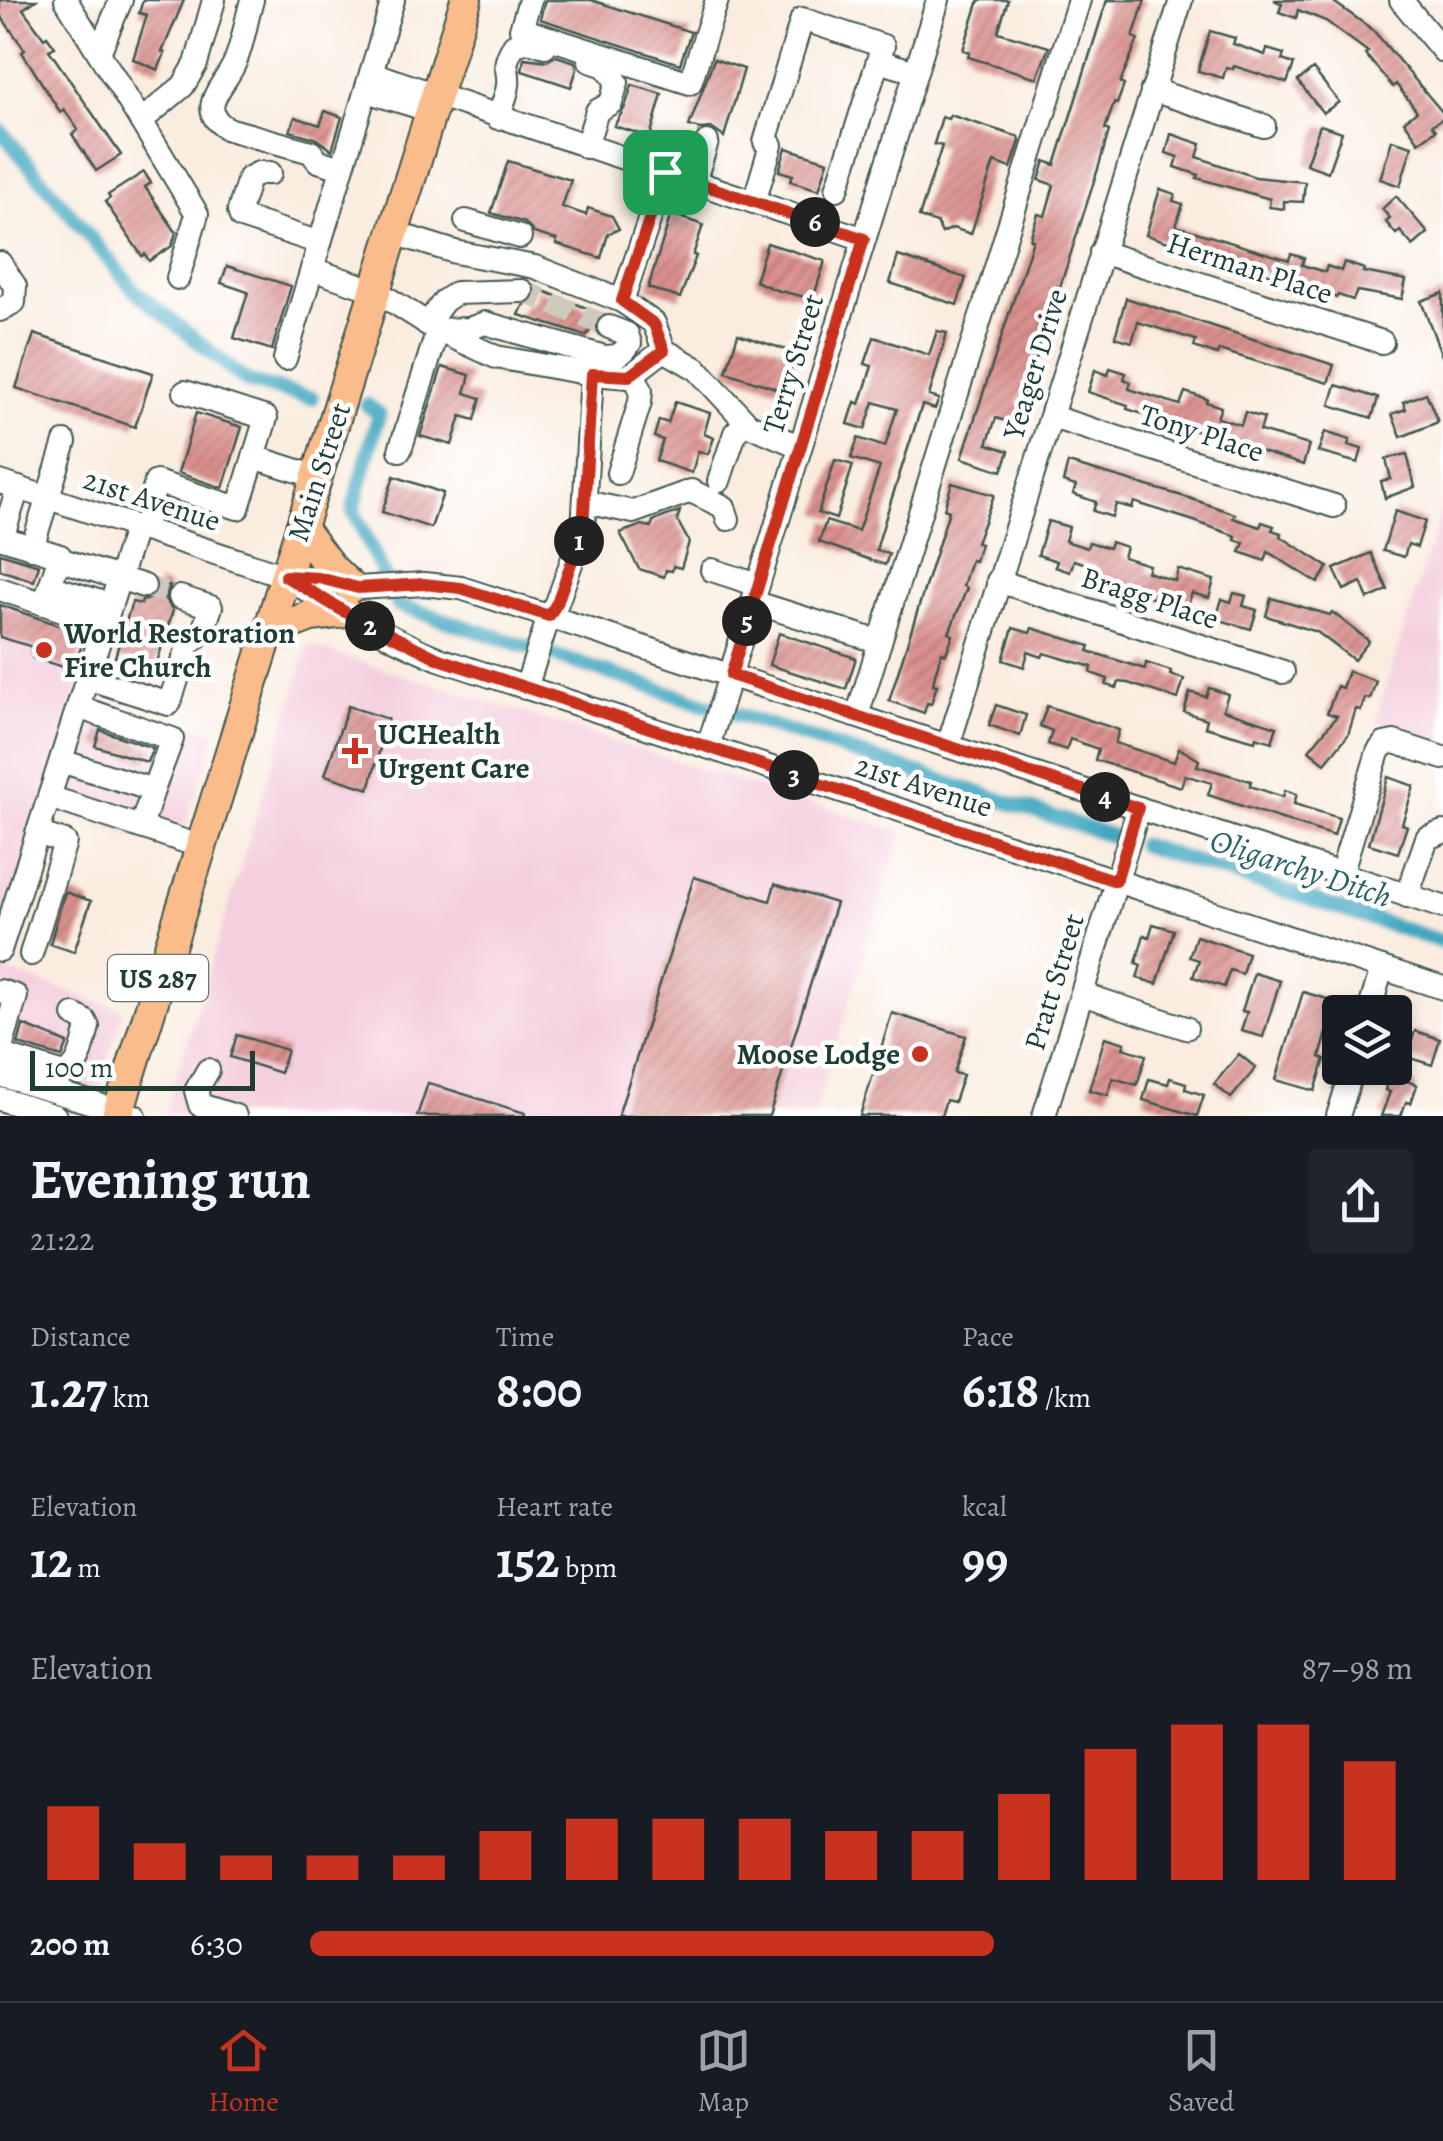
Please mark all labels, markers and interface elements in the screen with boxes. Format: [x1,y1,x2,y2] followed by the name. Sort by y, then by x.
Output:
[623,130,708,215] pin
[638,145,693,200] icon: arrive
[790,197,840,247] pin: 6
[808,203,822,241] text: 6
[1162,222,1338,314] street label: Herman Place
[993,284,1077,445] street label: Yeager Drive
[753,289,833,439] street label: Terry Street
[1135,394,1269,472] street label: Tony Place
[278,397,360,547] street label: Main Street
[78,459,226,541] street label: 21st Avenue
[554,516,604,566] pin: 1
[574,522,584,560] text: 1
[1076,557,1224,639] street label: Bragg Place
[722,596,772,646] pin: 5
[345,601,395,651] pin: 2
[741,602,753,640] text: 5
[363,607,377,645] text: 2
[63,613,295,687] place label: World Restoration Fire Church
[33,639,55,661] marker: World Restoration Fire Church
[378,714,530,788] place label: UCHealth Urgent Care
[342,738,368,764] marker: UCHealth Urgent Care
[850,745,998,827] street label: 21st Avenue
[769,750,819,800] pin: 3
[788,756,800,794] text: 3
[1080,772,1130,822] pin: 4
[1098,778,1112,816] text: 4
[1205,818,1397,918] water label: Oligarchy Ditch
[1014,909,1094,1055] street label: Pratt Street
[108,955,208,1001] road number: US 287
[1322,995,1412,1085] map controls
[1322,995,1412,1085] button: layers
[736,1034,900,1074] place label: Moose Lodge
[909,1043,931,1065] marker: Moose Lodge
[30,1046,255,1090] scale bar
[45,1049,113,1087] text: 100 m
[30,1142,311,1217] text: Evening run
[1308,1149,1413,1254] button: share
[30,1217,94,1261] text: 21:22
[30,1318,130,1356] text: Distance
[496,1318,554,1356] text: Time
[962,1318,1014,1356] text: Pace
[30,1356,107,1424] text: 1.27
[496,1356,582,1424] text: 8:00
[962,1356,1039,1424] text: 6:18
[107,1379,150,1417] text: km
[1039,1379,1091,1417] text: /km
[30,1488,137,1526] text: Elevation
[496,1488,613,1526] text: Heart rate
[962,1488,1007,1526] text: kcal
[30,1526,72,1594] text: 12
[496,1526,559,1594] text: 152
[962,1526,1008,1594] text: 99
[72,1549,101,1587] text: m
[559,1549,617,1587] text: bpm
[30,1646,153,1690] text: Elevation
[1302,1646,1413,1690] text: 87–98 m
[30,1922,110,1966] text: 200 m
[190,1922,243,1966] text: 6:30
[209,2023,279,2121] tab: Home
[696,2023,751,2121] tab: Map
[1168,2023,1234,2121] tab: Saved

